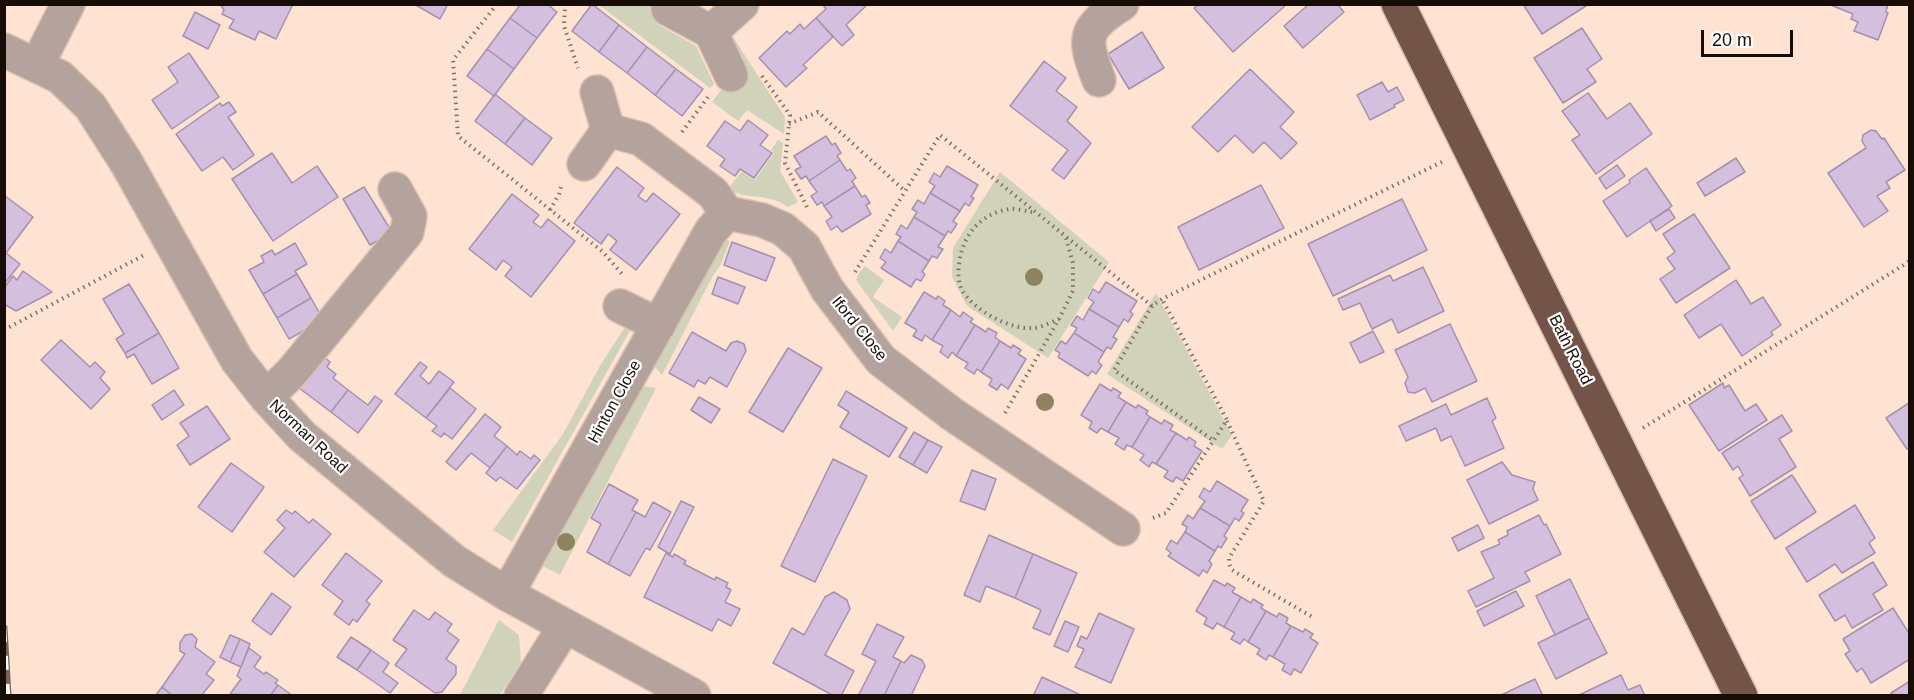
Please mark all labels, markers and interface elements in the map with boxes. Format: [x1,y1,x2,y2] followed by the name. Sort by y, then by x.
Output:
[1704,18,1796,56] scale bar
[1712,30,1752,50] text: 20 m
[827,293,891,365] street label: Iford Close
[1544,312,1596,388] street label: Bath Road
[584,357,646,447] street label: Hinton Close
[265,396,351,478] street label: Norman Road

